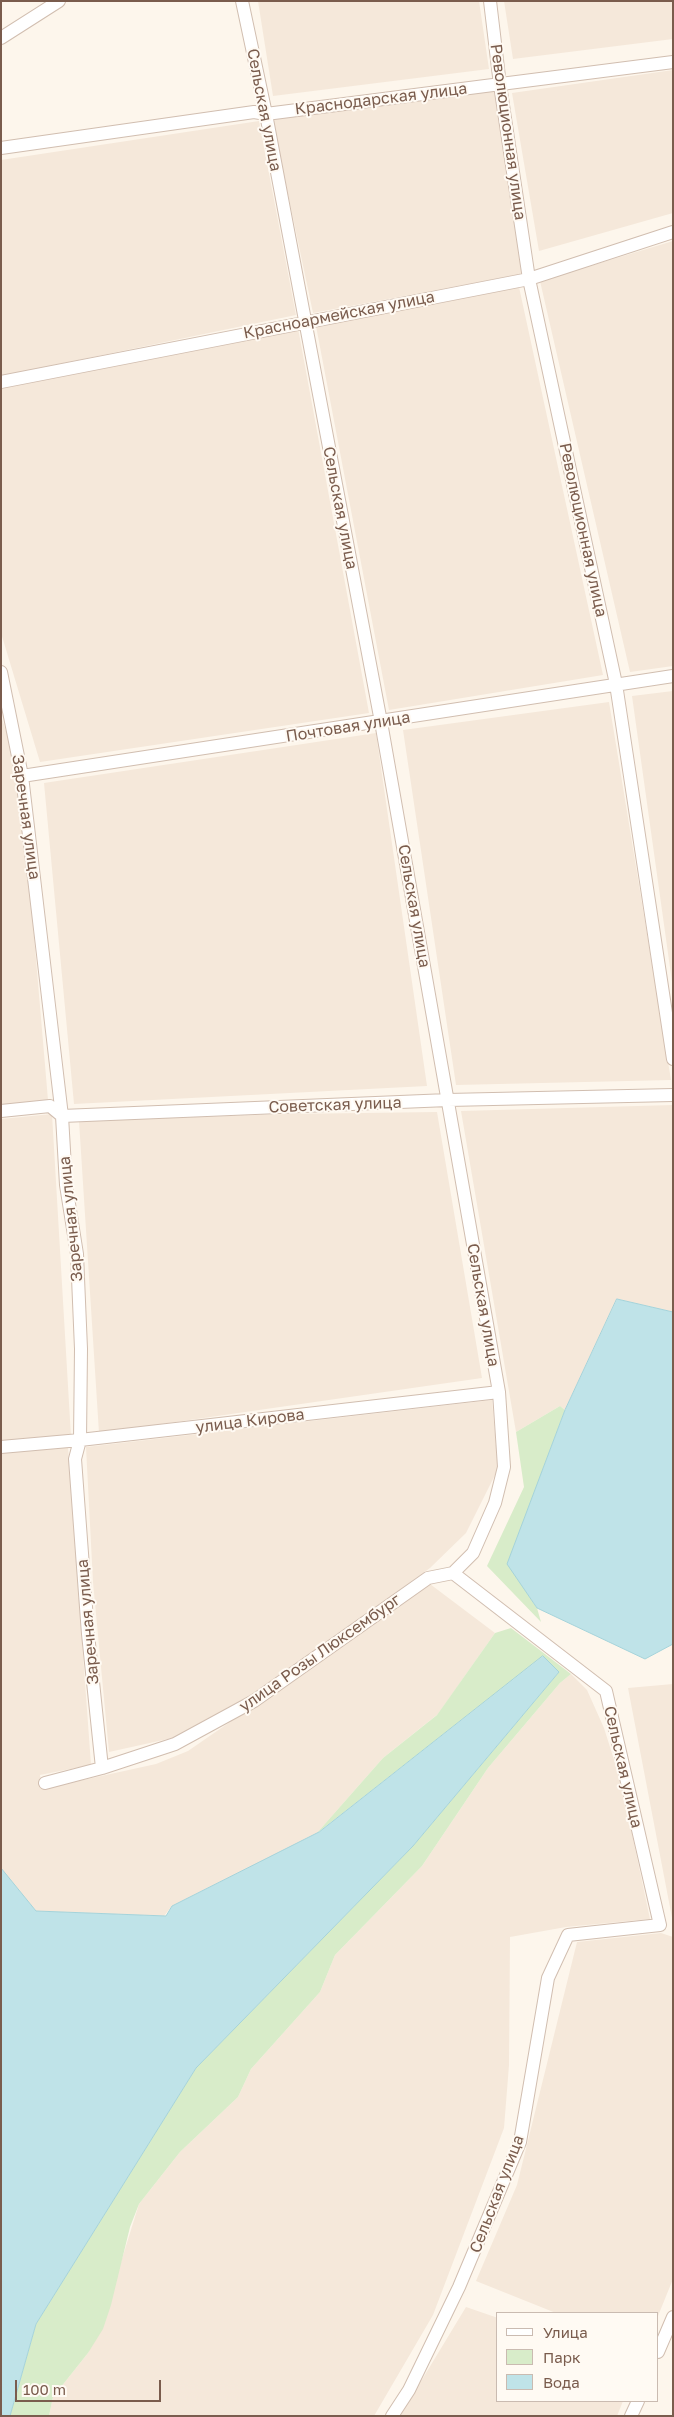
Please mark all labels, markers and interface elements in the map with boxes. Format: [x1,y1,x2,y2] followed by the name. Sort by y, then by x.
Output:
[486,43,530,221] street label: Революционная улица
[243,47,285,173] street label: Сельская улица
[294,79,468,119] street label: Краснодарская улица
[242,287,436,343] street label: Красноармейская улица
[555,441,611,619] street label: Революционная улица
[319,445,361,571] street label: Сельская улица
[284,708,412,746] street label: Почтовая улица
[8,753,44,881] street label: Заречная улица
[394,843,434,969] street label: Сельская улица
[268,1093,402,1117] street label: Советская улица
[55,1155,87,1283] street label: Заречная улица
[463,1242,503,1368] street label: Сельская улица
[195,1405,305,1437] street label: улица Кирова
[73,1558,103,1686] street label: Заречная улица
[236,1590,404,1716] street label: улица Розы Люксембург
[600,1704,646,1830] street label: Сельская улица
[466,2132,528,2256] street label: Сельская улица
[497,2312,659,2402] legend
[543,2323,588,2341] text: Улица
[543,2348,581,2366] text: Парк
[18,2370,164,2402] scale bar
[543,2373,580,2391] text: Вода
[23,2380,66,2398] text: 100 m

